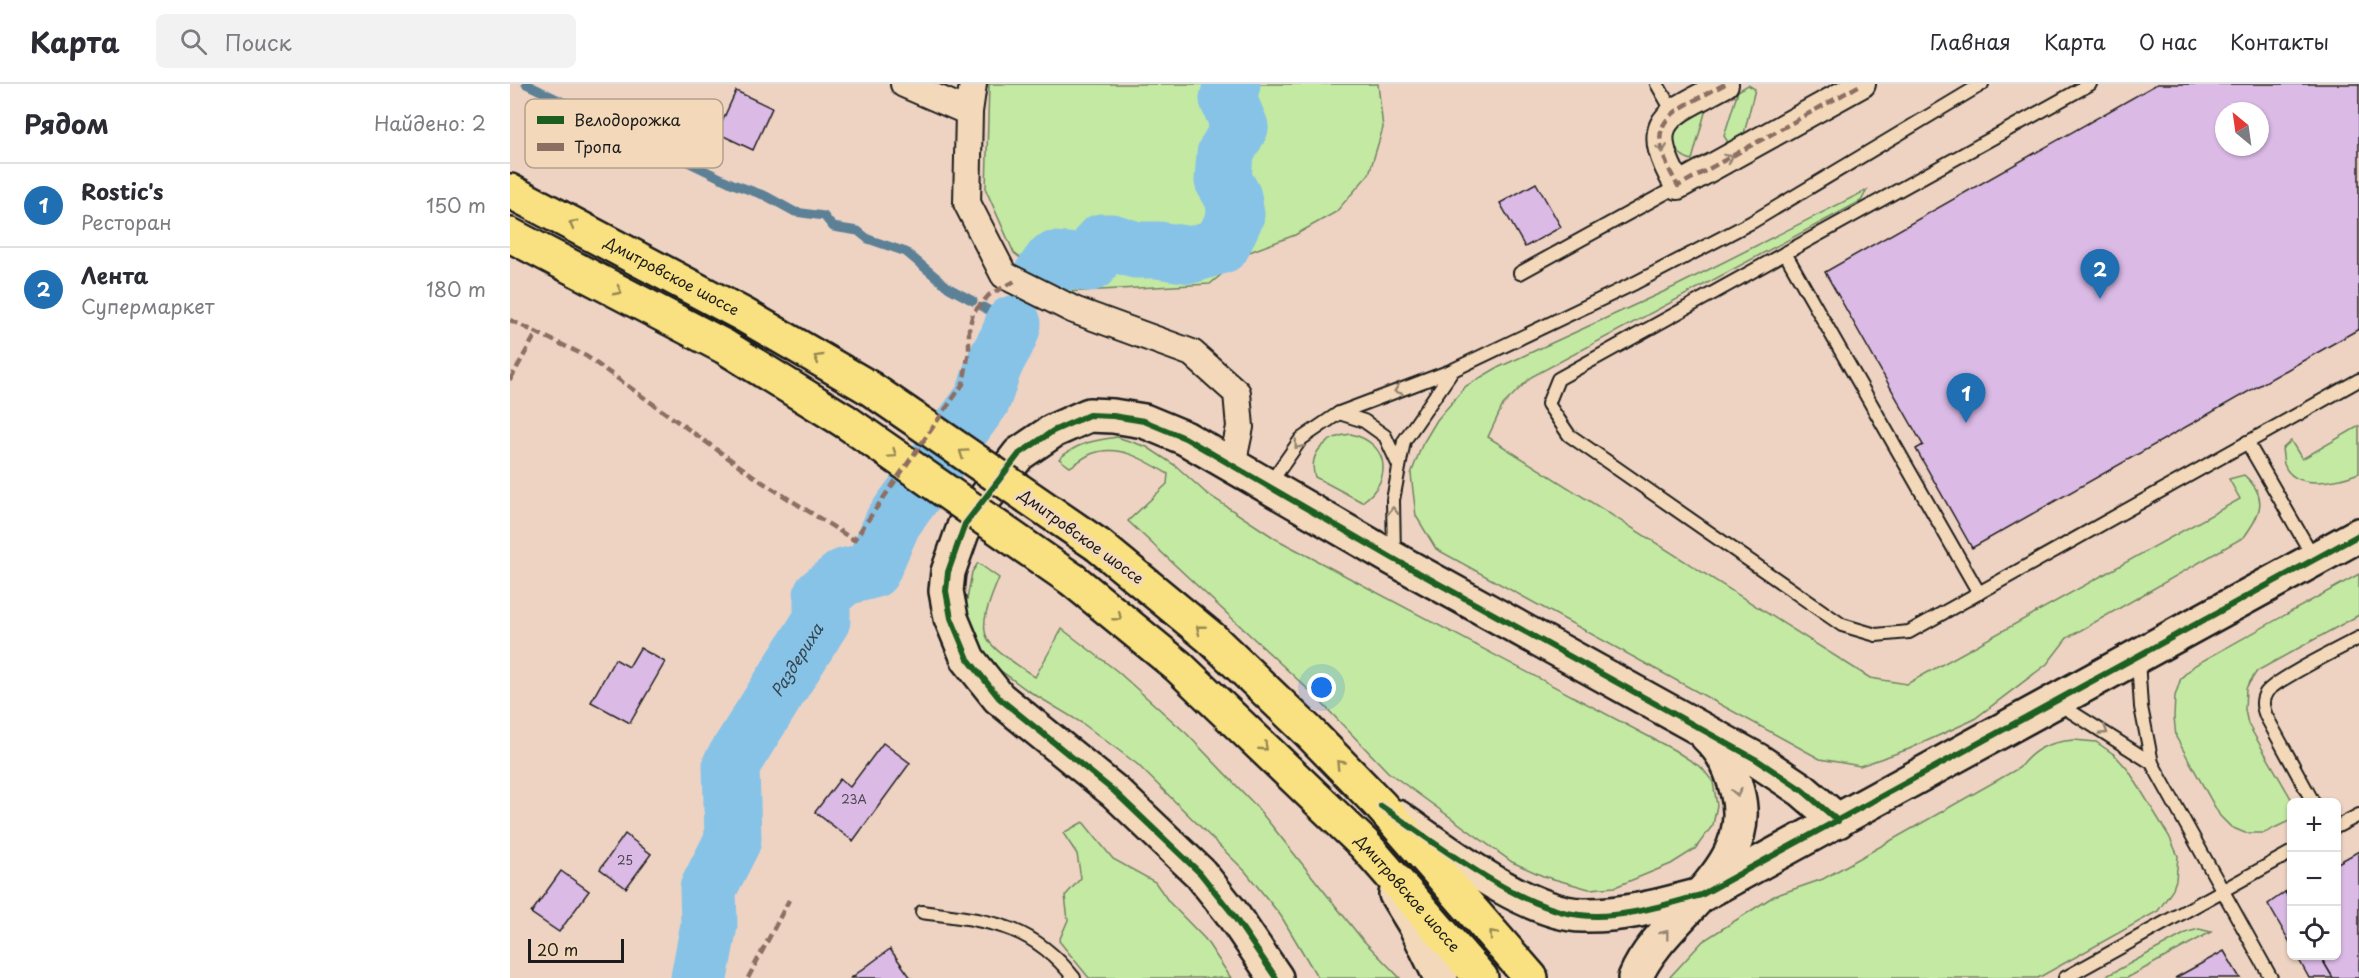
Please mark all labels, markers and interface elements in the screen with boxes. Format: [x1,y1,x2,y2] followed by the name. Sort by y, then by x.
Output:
[156,14,576,68] search box
[30,20,120,63] text: Карта
[177,25,210,58] icon: search
[225,25,292,58] text: Поиск
[1930,25,2011,57] text: Главная
[2044,25,2106,57] text: Карта
[2139,25,2197,57] text: О нас
[2230,25,2329,57] text: Контакты
[525,99,723,168] legend
[2215,102,2269,156] north arrow
[24,104,109,143] text: Рядом
[574,107,681,131] text: Велодорожка
[374,108,486,138] text: Найдено: 2
[574,134,622,158] text: Тропа
[1655,144,1667,154] one-way arrow
[1723,154,1733,165] one-way arrow
[81,174,164,207] text: Rostic's
[39,190,48,220] text: 1
[426,190,486,220] text: 150 m
[81,207,172,237] text: Ресторан
[568,220,579,231] one-way arrow
[600,230,744,321] street label: Дмитровское шоссе
[2080,250,2120,299] pin: 2
[81,258,149,291] text: Лента
[36,274,51,304] text: 2
[426,274,486,304] text: 180 m
[611,284,622,295] one-way arrow
[81,291,214,321] text: Супермаркет
[813,354,824,365] one-way arrow
[1946,374,1986,423] pin: 1
[1393,383,1403,396] one-way arrow
[1295,438,1306,449] one-way arrow
[886,447,897,458] one-way arrow
[959,449,970,460] one-way arrow
[1014,482,1149,589] street label: Дмитровское шоссе
[1387,506,1399,515] one-way arrow
[1112,610,1123,621] one-way arrow
[764,618,829,701] water label: Раздериха
[1196,625,1207,636] one-way arrow
[1307,673,1336,702] your location
[2097,724,2108,735] one-way arrow
[1256,740,1267,751] one-way arrow
[1337,760,1348,771] one-way arrow
[1730,787,1743,797] one-way arrow
[841,790,867,808] house number: 23А
[2287,798,2341,960] map controls
[2287,798,2341,852] button: +
[1350,828,1466,956] street label: Дмитровское шоссе
[617,851,633,869] house number: 25
[2287,852,2341,906] button: −
[2287,906,2341,960] button: locate
[1489,930,1500,941] one-way arrow
[1658,930,1669,941] one-way arrow
[528,936,624,964] scale bar
[537,937,578,961] text: 20 m

